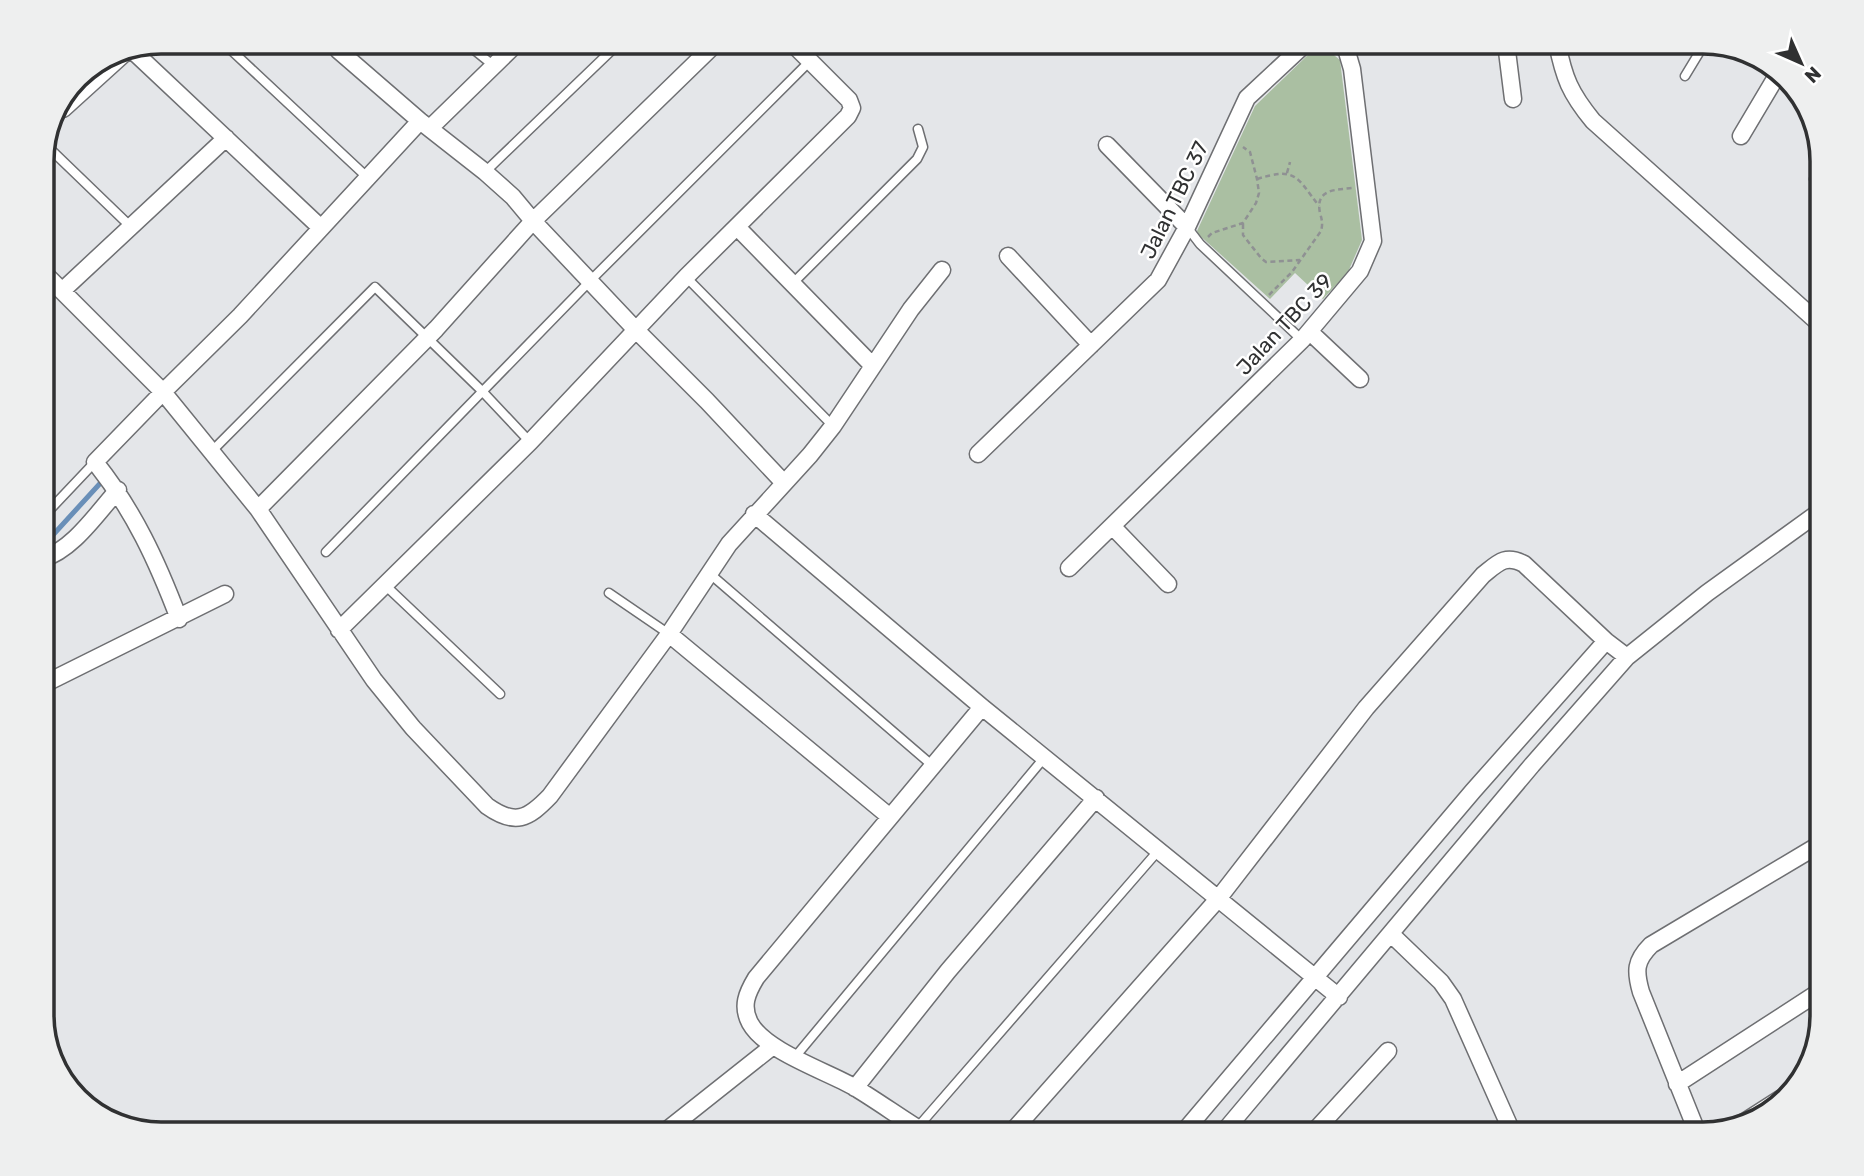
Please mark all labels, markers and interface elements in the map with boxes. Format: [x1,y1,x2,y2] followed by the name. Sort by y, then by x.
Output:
[1766,28,1836,98] north arrow
[1800,62,1826,88] text: N
[1135,137,1213,263] street label: Jalan TBC 37
[1231,268,1337,380] street label: Jalan TBC 39

